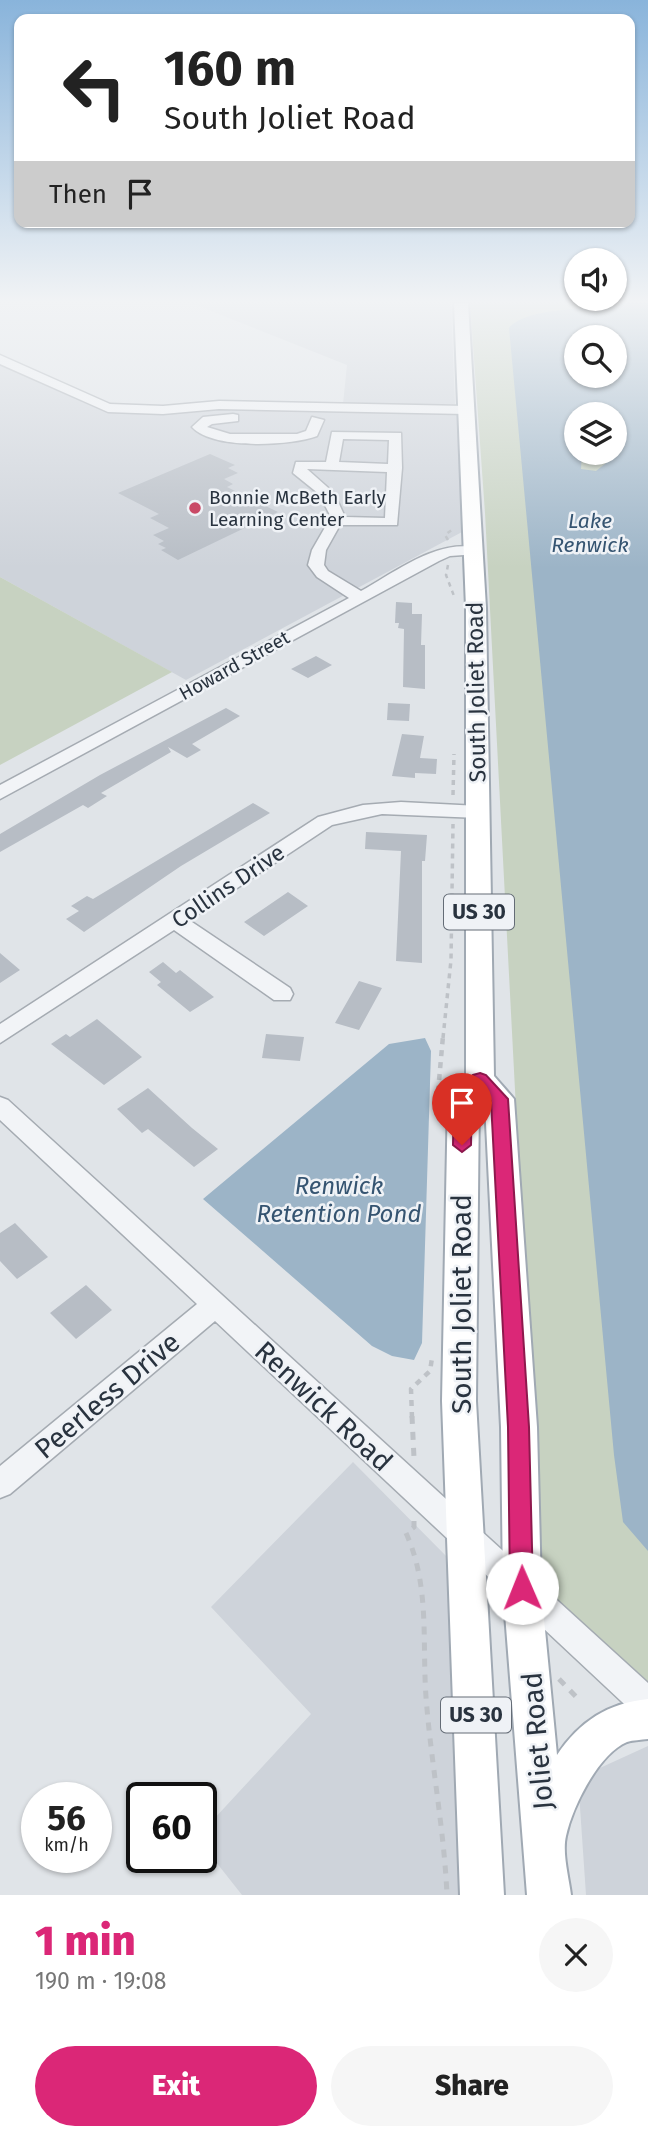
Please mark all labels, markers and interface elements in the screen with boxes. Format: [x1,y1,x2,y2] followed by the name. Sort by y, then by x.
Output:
[164,39,296,98] text: 160 m
[49,42,140,133] icon: left
[164,99,416,137] text: South Joliet Road
[121,175,159,213] icon: arrive
[49,179,107,210] text: Then
[564,248,627,465] map controls
[564,248,627,311] button: sound
[564,325,627,388] button: search
[564,402,627,465] button: layers
[209,486,386,531] place label: Bonnie McBeth Early Learning Center
[187,500,203,516] marker: Bonnie McBeth Early Learning Center
[551,508,629,558] water label: Lake Renwick
[460,601,492,783] street label: South Joliet Road
[175,626,293,705] street label: Howard Street
[166,838,290,934] street label: Collins Drive
[444,894,514,930] road number: US 30
[432,1073,492,1145] pin
[443,1084,481,1122] icon: arrive
[257,1172,421,1228] water label: Renwick Retention Pond
[445,1194,478,1414] street label: South Joliet Road
[28,1325,187,1466] street label: Peerless Drive
[248,1334,399,1478] street label: Renwick Road
[485,1551,559,1625] position arrow
[515,1671,560,1811] street label: Joliet Road
[441,1698,511,1732] road number: US 30
[126,1782,217,1873] speed limit sign: 60
[47,1797,86,1839] text: 56
[44,1834,89,1856] text: km/h
[35,1916,136,1966] text: 1 min
[539,1918,613,1992] button: close
[35,1967,166,1995] text: 190 m · 19:08
[35,2046,317,2126] button: Exit
[331,2046,613,2126] button: Share

